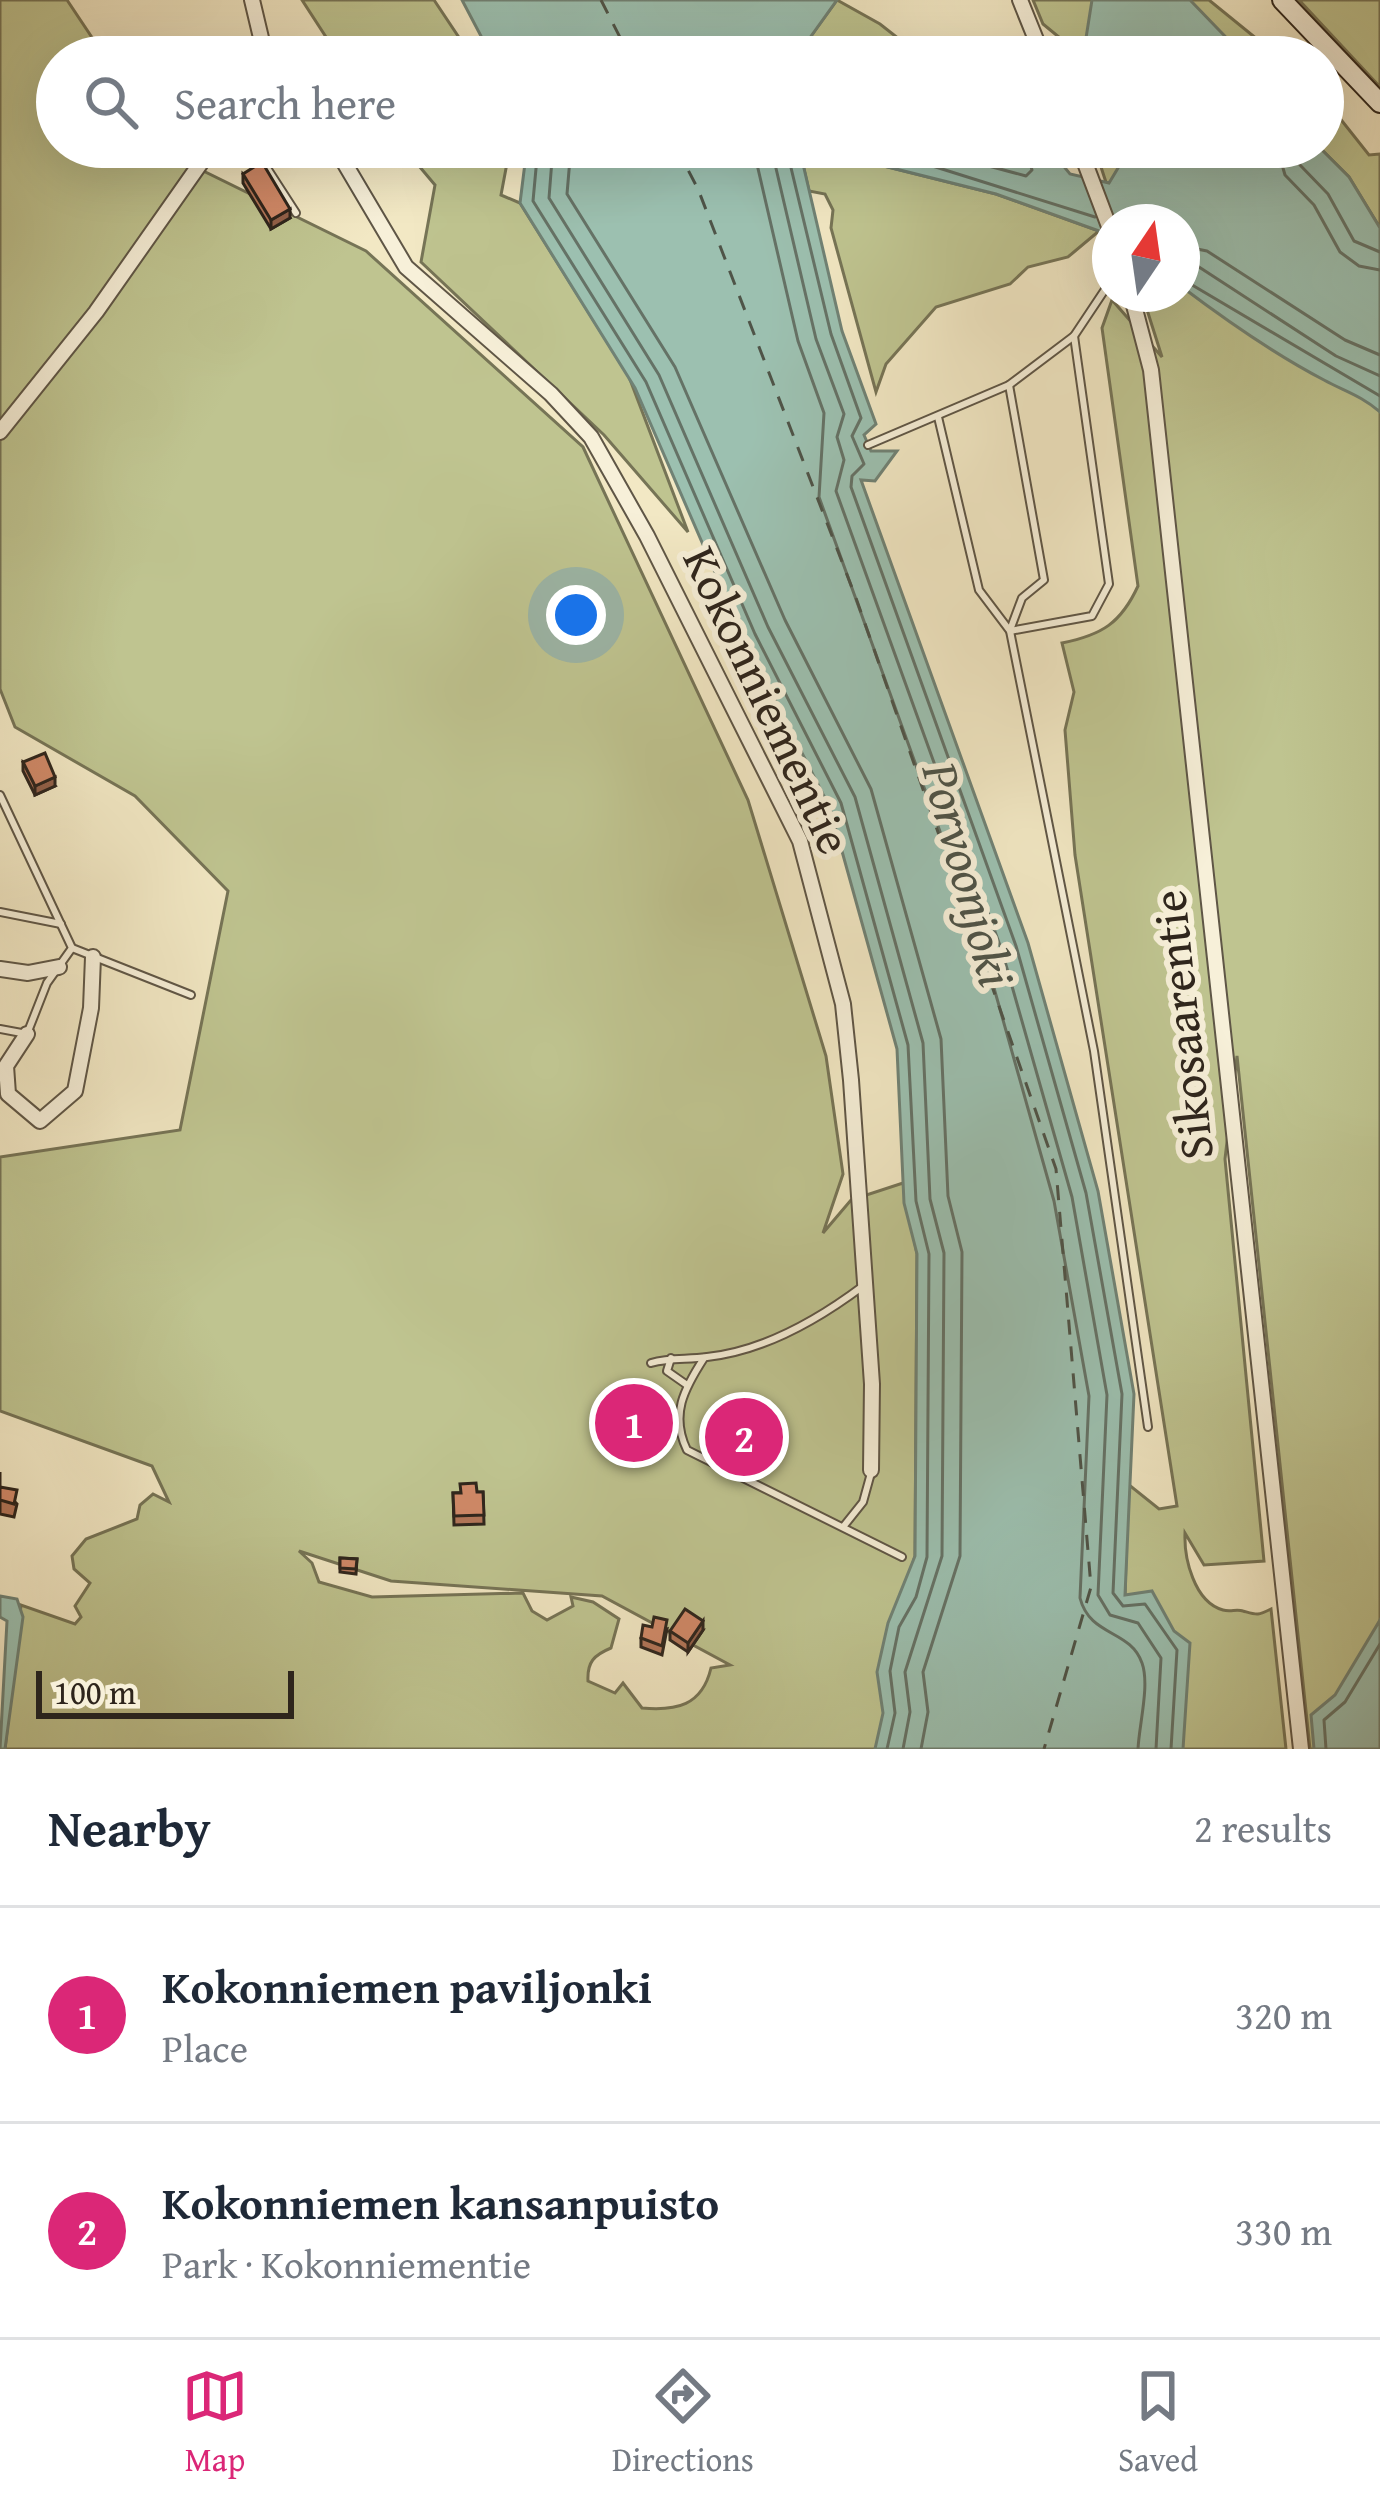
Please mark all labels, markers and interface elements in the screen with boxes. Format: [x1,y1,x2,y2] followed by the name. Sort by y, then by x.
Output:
[36,36,1344,168] search box
[78,69,144,135] icon: search
[174,70,396,135] text: Search here
[1092,204,1200,312] north arrow
[666,534,871,865] street label: Kokonniementie
[546,585,606,645] your location
[903,752,1035,994] water label: Porvoonjoki
[1132,887,1231,1163] street label: Sikosaarentie
[595,1378,673,1468] pin: 1
[705,1392,783,1482] pin: 2
[36,1665,294,1718] scale bar
[54,1668,136,1716] text: 100 m
[48,1790,211,1865] text: Nearby
[1194,1799,1332,1856] text: 2 results
[162,1954,652,2019] text: Kokonniemen paviljonki
[77,1986,97,2043] text: 1
[1235,1986,1332,2043] text: 320 m
[162,2019,248,2076] text: Place
[162,2170,719,2235] text: Kokonniemen kansanpuisto
[77,2202,97,2259] text: 2
[1235,2202,1332,2259] text: 330 m
[162,2235,531,2292] text: Park · Kokonniementie
[182,2363,248,2483] tab: Map
[612,2363,754,2483] tab: Directions
[1118,2363,1198,2483] tab: Saved

